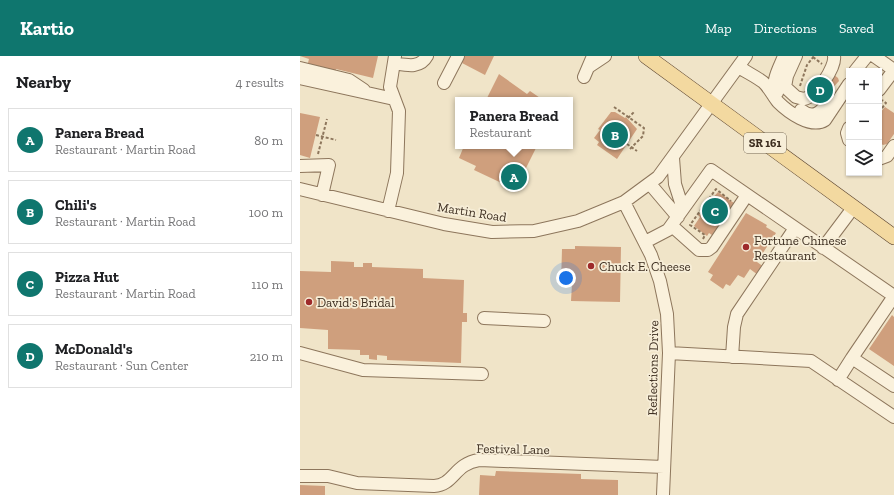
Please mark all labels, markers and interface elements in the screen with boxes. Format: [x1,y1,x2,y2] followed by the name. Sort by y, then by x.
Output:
[20,17,74,40] text: Kartio
[705,20,732,37] text: Map
[754,20,817,37] text: Directions
[839,20,874,37] text: Saved
[846,68,882,176] map controls
[846,68,882,104] button: +
[16,72,71,92] text: Nearby
[236,75,284,90] text: 4 results
[807,75,833,105] pin: D
[455,97,573,149] popup
[846,104,882,140] button: −
[470,107,558,125] text: Panera Bread
[602,120,628,150] pin: B
[55,124,144,142] text: Panera Bread
[470,125,532,140] text: Restaurant
[26,133,34,148] text: A
[254,133,283,148] text: 80 m
[744,133,786,153] road number: SR 161
[846,140,882,176] button: layers
[55,142,196,157] text: Restaurant · Martin Road
[501,162,527,192] pin: A
[55,196,97,214] text: Chili's
[702,196,728,226] pin: C
[436,199,508,225] street label: Martin Road
[26,205,34,220] text: B
[249,205,283,220] text: 100 m
[55,214,196,229] text: Restaurant · Martin Road
[754,233,846,263] place label: Fortune Chinese Restaurant
[741,242,751,252] marker: Fortune Chinese Restaurant
[599,259,691,274] place label: Chuck E. Cheese
[586,261,596,271] marker: Chuck E. Cheese
[55,268,119,286] text: Pizza Hut
[556,268,576,288] your location
[26,277,34,292] text: C
[251,277,283,292] text: 110 m
[55,286,196,301] text: Restaurant · Martin Road
[317,295,395,310] place label: David's Bridal
[304,297,314,307] marker: David's Bridal
[645,320,661,416] street label: Reflections Drive
[55,340,133,358] text: McDonald's
[25,349,35,364] text: D
[250,349,283,364] text: 210 m
[55,358,189,373] text: Restaurant · Sun Center
[476,441,550,457] street label: Festival Lane

